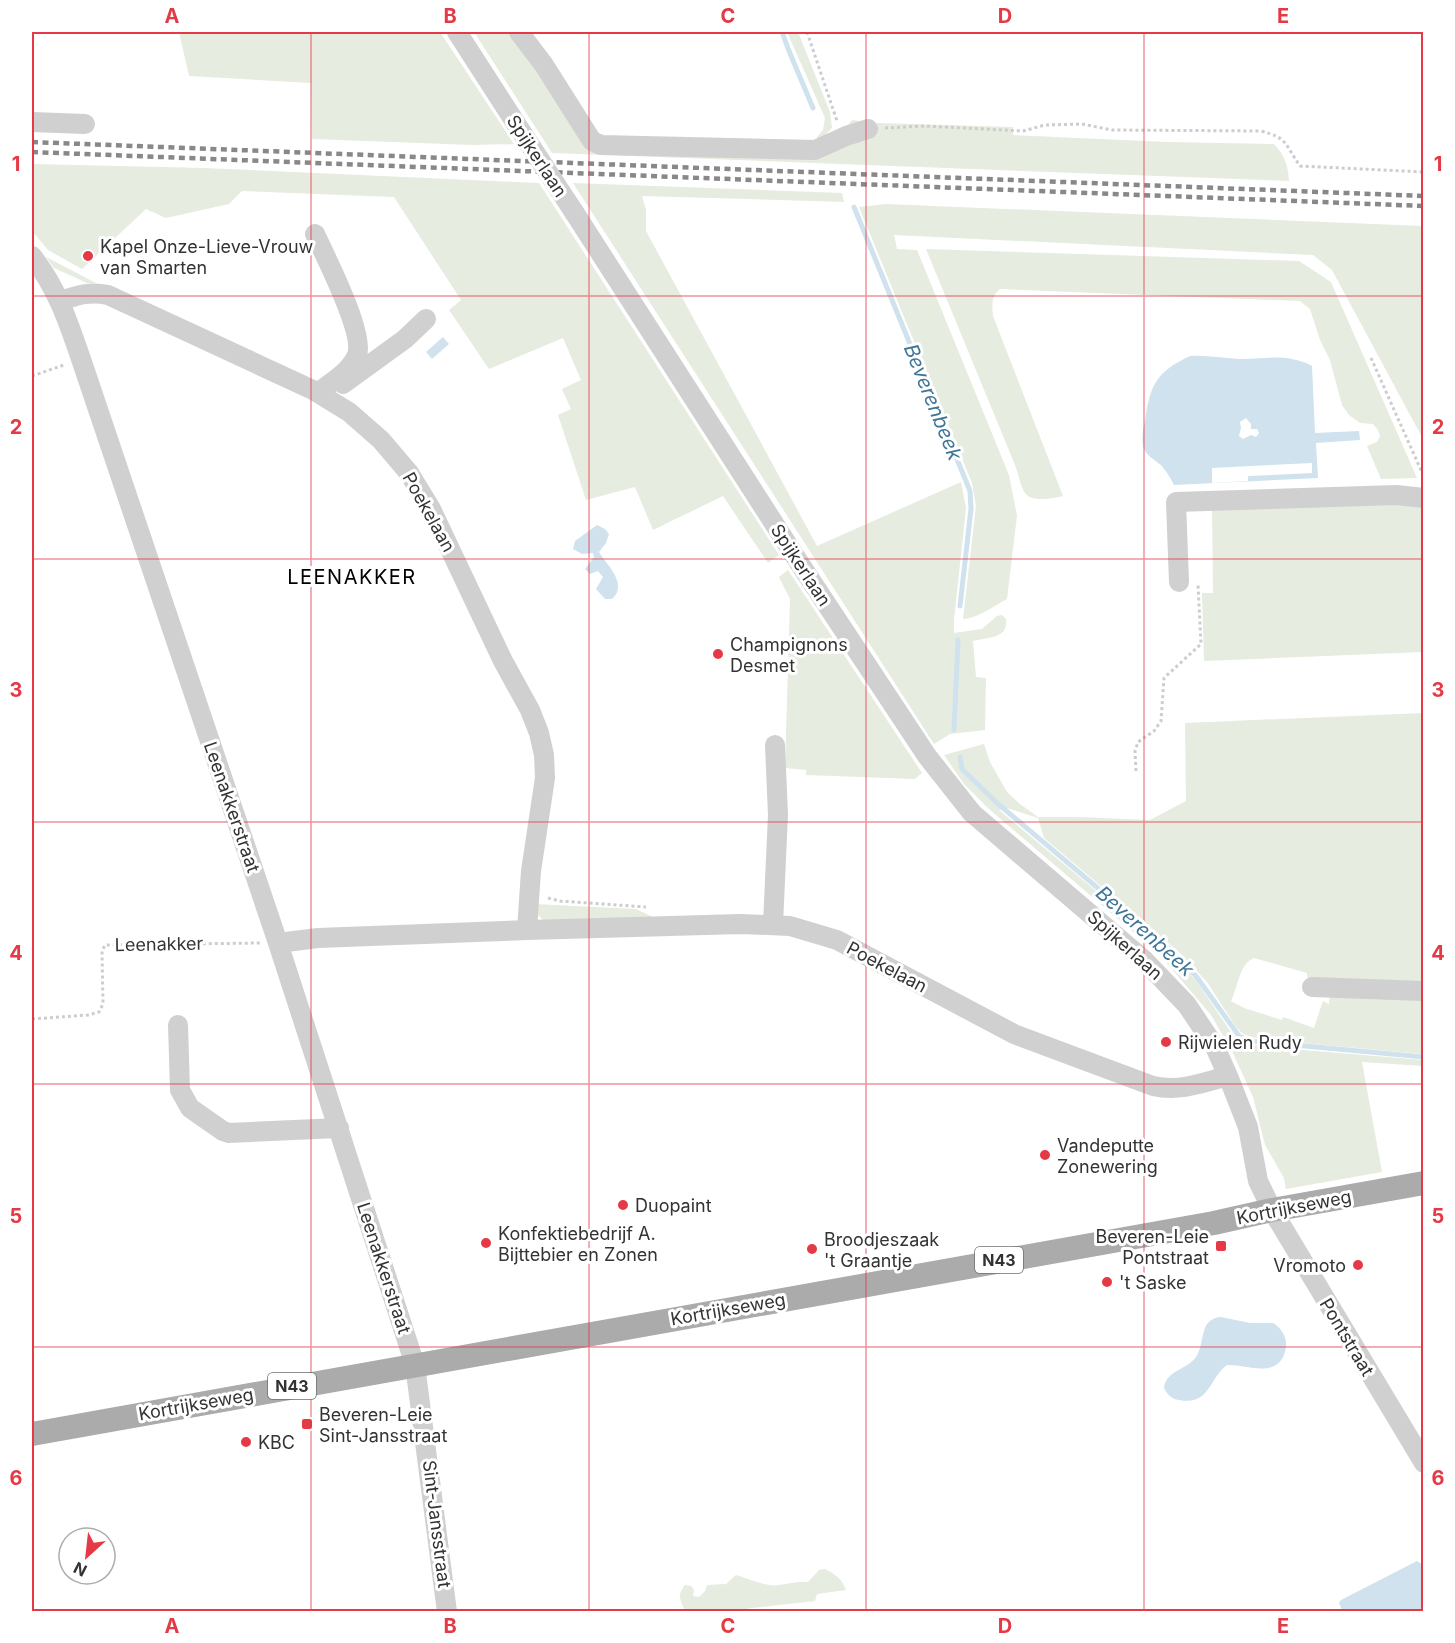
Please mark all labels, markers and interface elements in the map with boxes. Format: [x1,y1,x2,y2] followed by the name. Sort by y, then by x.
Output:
[165,4,180,28] text: A
[443,4,457,28] text: B
[721,4,735,28] text: C
[998,4,1012,28] text: D
[1277,4,1289,28] text: E
[503,111,571,201] street label: Spijkerlaan
[12,152,20,176] text: 1
[1434,152,1442,176] text: 1
[100,236,314,278] place label: Kapel Onze-Lieve-Vrouw van Smarten
[81,249,95,263] marker: Kapel Onze-Lieve-Vrouw van Smarten
[899,340,968,465] water label: Beverenbeek
[10,415,22,439] text: 2
[1432,415,1444,439] text: 2
[399,468,459,556] street label: Poekelaan
[767,520,835,610] street label: Spijkerlaan
[287,565,417,589] district label: LEENAKKER
[730,634,848,676] place label: Champignons Desmet
[711,647,725,661] marker: Champignons Desmet
[10,678,22,702] text: 3
[1432,678,1444,702] text: 3
[200,739,264,875] street label: Leenakkerstraat
[1091,881,1200,982] water label: Beverenbeek
[1083,906,1167,984] street label: Spijkerlaan
[115,933,204,955] street label: Leenakker
[843,937,931,997] street label: Poekelaan
[9,941,23,965] text: 4
[1431,941,1445,965] text: 4
[1178,1032,1302,1053] place label: Rijwielen Rudy
[1159,1035,1173,1049] marker: Rijwielen Rudy
[1057,1135,1158,1177] place label: Vandeputte Zonewering
[1038,1148,1052,1162] marker: Vandeputte Zonewering
[1235,1186,1353,1228] street label: Kortrijkseweg
[635,1195,712,1216] place label: Duopaint
[616,1198,630,1212] marker: Duopaint
[353,1200,415,1336] street label: Leenakkerstraat
[10,1204,22,1228] text: 5
[1432,1204,1444,1228] text: 5
[498,1223,658,1265] place label: Konfektiebedrijf A. Bijttebier en Zonen
[1095,1226,1209,1268] place label: Beveren-Leie Pontstraat
[824,1229,939,1271] place label: Broodjeszaak 't Graantje
[479,1236,493,1250] marker: Konfektiebedrijf A. Bijttebier en Zonen
[1214,1239,1228,1253] marker: Beveren-Leie Pontstraat
[805,1242,819,1256] marker: Broodjeszaak 't Graantje
[975,1247,1023,1273] road number: N43
[1273,1255,1346,1276] place label: Vromoto
[1351,1258,1365,1272] marker: Vromoto
[1119,1272,1186,1293] place label: 't Saske
[1100,1275,1114,1289] marker: 't Saske
[669,1289,787,1329] street label: Kortrijkseweg
[1316,1294,1378,1380] street label: Pontstraat
[268,1373,316,1399] road number: N43
[137,1384,255,1424] street label: Kortrijkseweg
[319,1404,447,1446] place label: Beveren-Leie Sint-Jansstraat
[300,1417,314,1431] marker: Beveren-Leie Sint-Jansstraat
[258,1432,295,1453] place label: KBC
[239,1435,253,1449] marker: KBC
[419,1459,455,1589] street label: Sint-Jansstraat
[10,1466,23,1490] text: 6
[1432,1466,1445,1490] text: 6
[57,1526,117,1586] north arrow
[70,1558,90,1581] text: N
[165,1614,180,1638] text: A
[443,1614,457,1638] text: B
[721,1614,735,1638] text: C
[998,1614,1012,1638] text: D
[1277,1614,1289,1638] text: E

